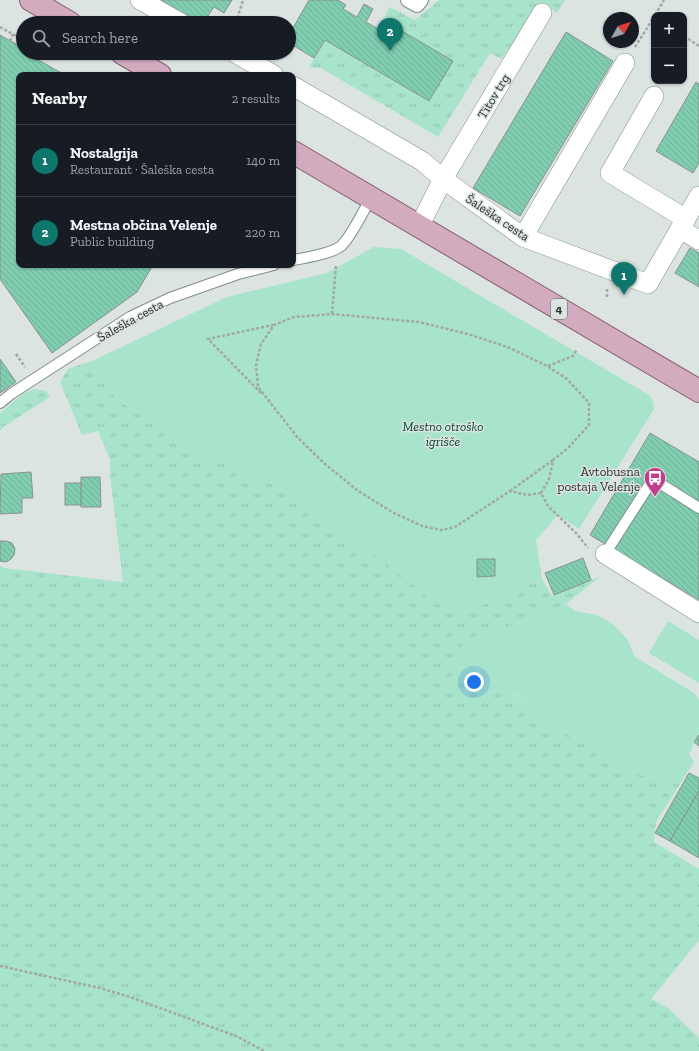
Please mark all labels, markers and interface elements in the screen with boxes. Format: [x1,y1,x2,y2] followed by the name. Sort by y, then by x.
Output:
[603,12,639,48] north arrow
[651,12,687,84] map controls
[651,12,687,48] button: +
[16,16,296,60] search box
[377,18,403,51] pin: 2
[30,27,52,49] icon: search
[62,29,138,47] text: Search here
[651,48,687,84] button: −
[474,71,513,121] street label: Titov trg
[32,88,87,108] text: Nearby
[232,91,280,106] text: 2 results
[70,144,138,162] text: Nostalgija
[42,153,48,168] text: 1
[246,153,280,168] text: 140 m
[70,162,214,177] text: Restaurant · Šaleška cesta
[463,191,533,245] street label: Šaleška cesta
[70,216,217,234] text: Mestna občina Velenje
[42,225,48,240] text: 2
[245,225,280,240] text: 220 m
[70,234,154,249] text: Public building
[611,262,637,295] pin: 1
[95,296,167,345] street label: Šaleška cesta
[551,299,567,319] road number: 4
[403,419,483,449] park label: Mestno otroško igrišče
[557,464,641,495] place label: Avtobusna postaja Velenje
[642,465,668,498] bus stop icon: Avtobusna postaja Velenje
[464,672,484,692] your location

